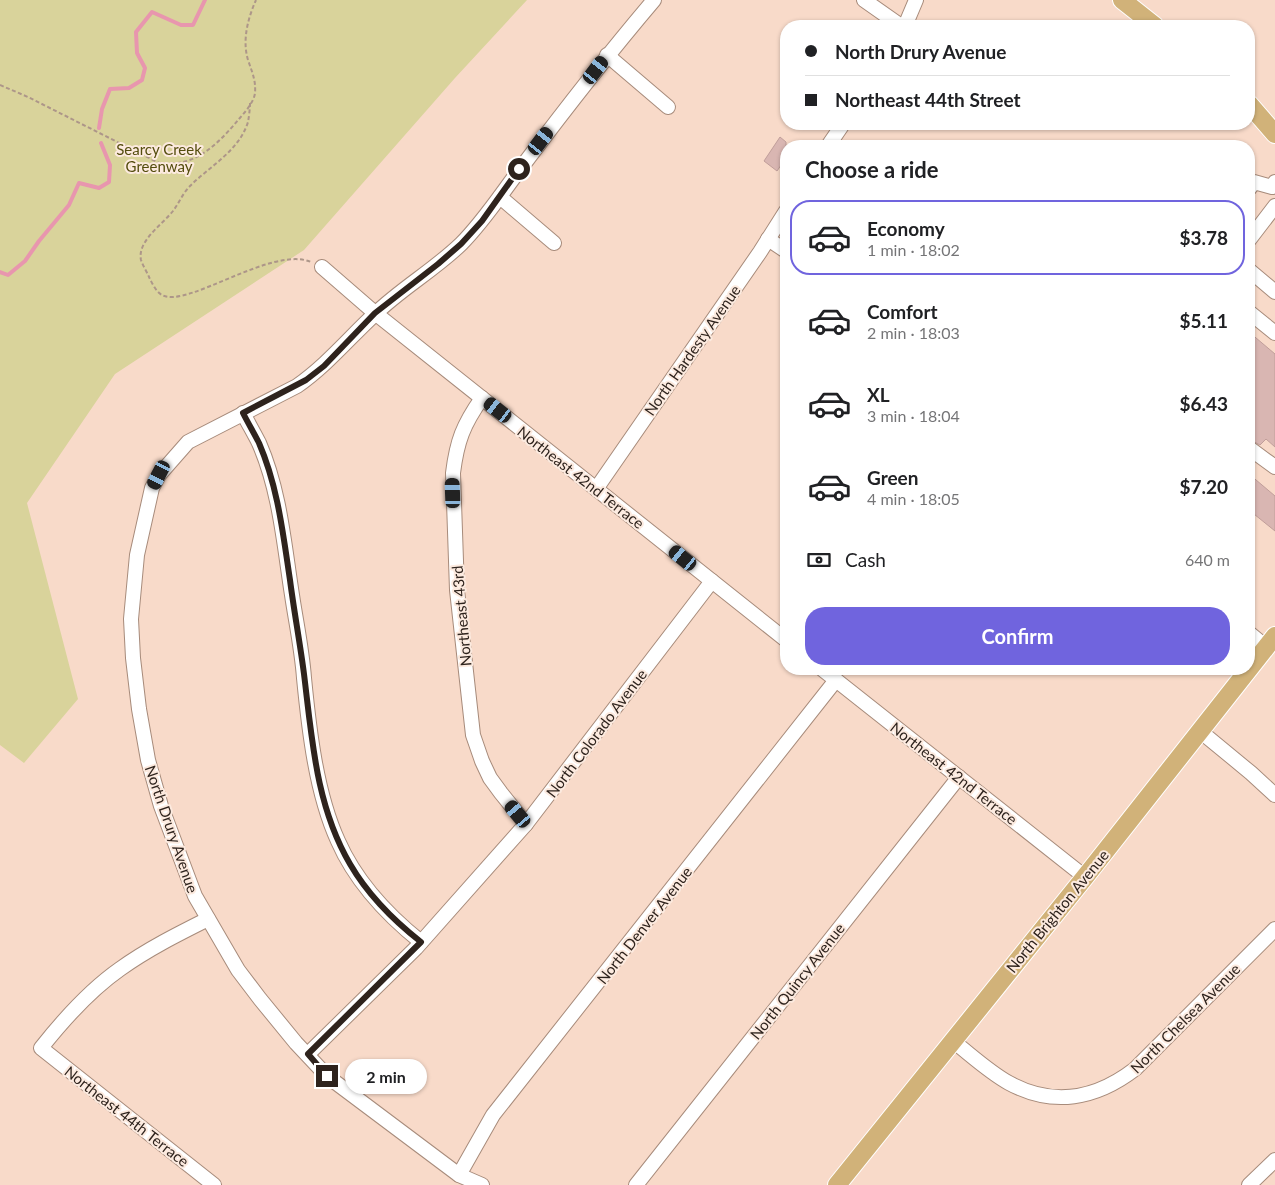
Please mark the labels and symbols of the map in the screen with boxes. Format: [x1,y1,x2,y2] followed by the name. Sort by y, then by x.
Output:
[580,54,611,86] car
[525,125,556,157] car
[116,140,202,175] park label: Searcy Creek Greenway
[508,158,530,180] route start
[640,281,744,419] street label: North Hardesty Avenue
[481,395,514,425] car
[514,422,648,532] street label: Northeast 42nd Terrace
[145,458,172,492] car
[444,478,461,508] car
[666,543,699,573] car
[448,565,474,667] street label: Northeast 43rd
[542,665,650,801] street label: North Colorado Avenue
[887,718,1021,828] street label: Northeast 42nd Terrace
[142,763,202,895] street label: North Drury Avenue
[502,798,533,830] car
[1002,846,1112,976] street label: North Brighton Avenue
[593,863,695,987] street label: North Denver Avenue
[746,919,848,1043] street label: North Quincy Avenue
[1126,959,1244,1077] street label: North Chelsea Avenue
[344,1058,427,1094] callout: 2 min
[61,1062,193,1170] street label: Northeast 44th Terrace
[316,1065,338,1087] route end

